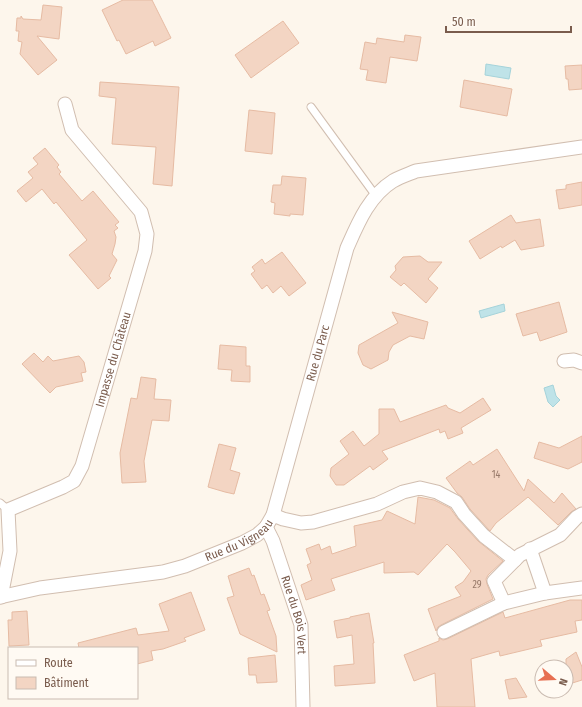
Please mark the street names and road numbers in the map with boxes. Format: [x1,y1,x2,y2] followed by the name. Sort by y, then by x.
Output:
[93,310,134,409] street label: Impasse du Château
[303,323,332,383] street label: Rue du Parc
[203,517,276,564] street label: Rue du Vigneau
[278,574,309,654] street label: Rue du Bois Vert

